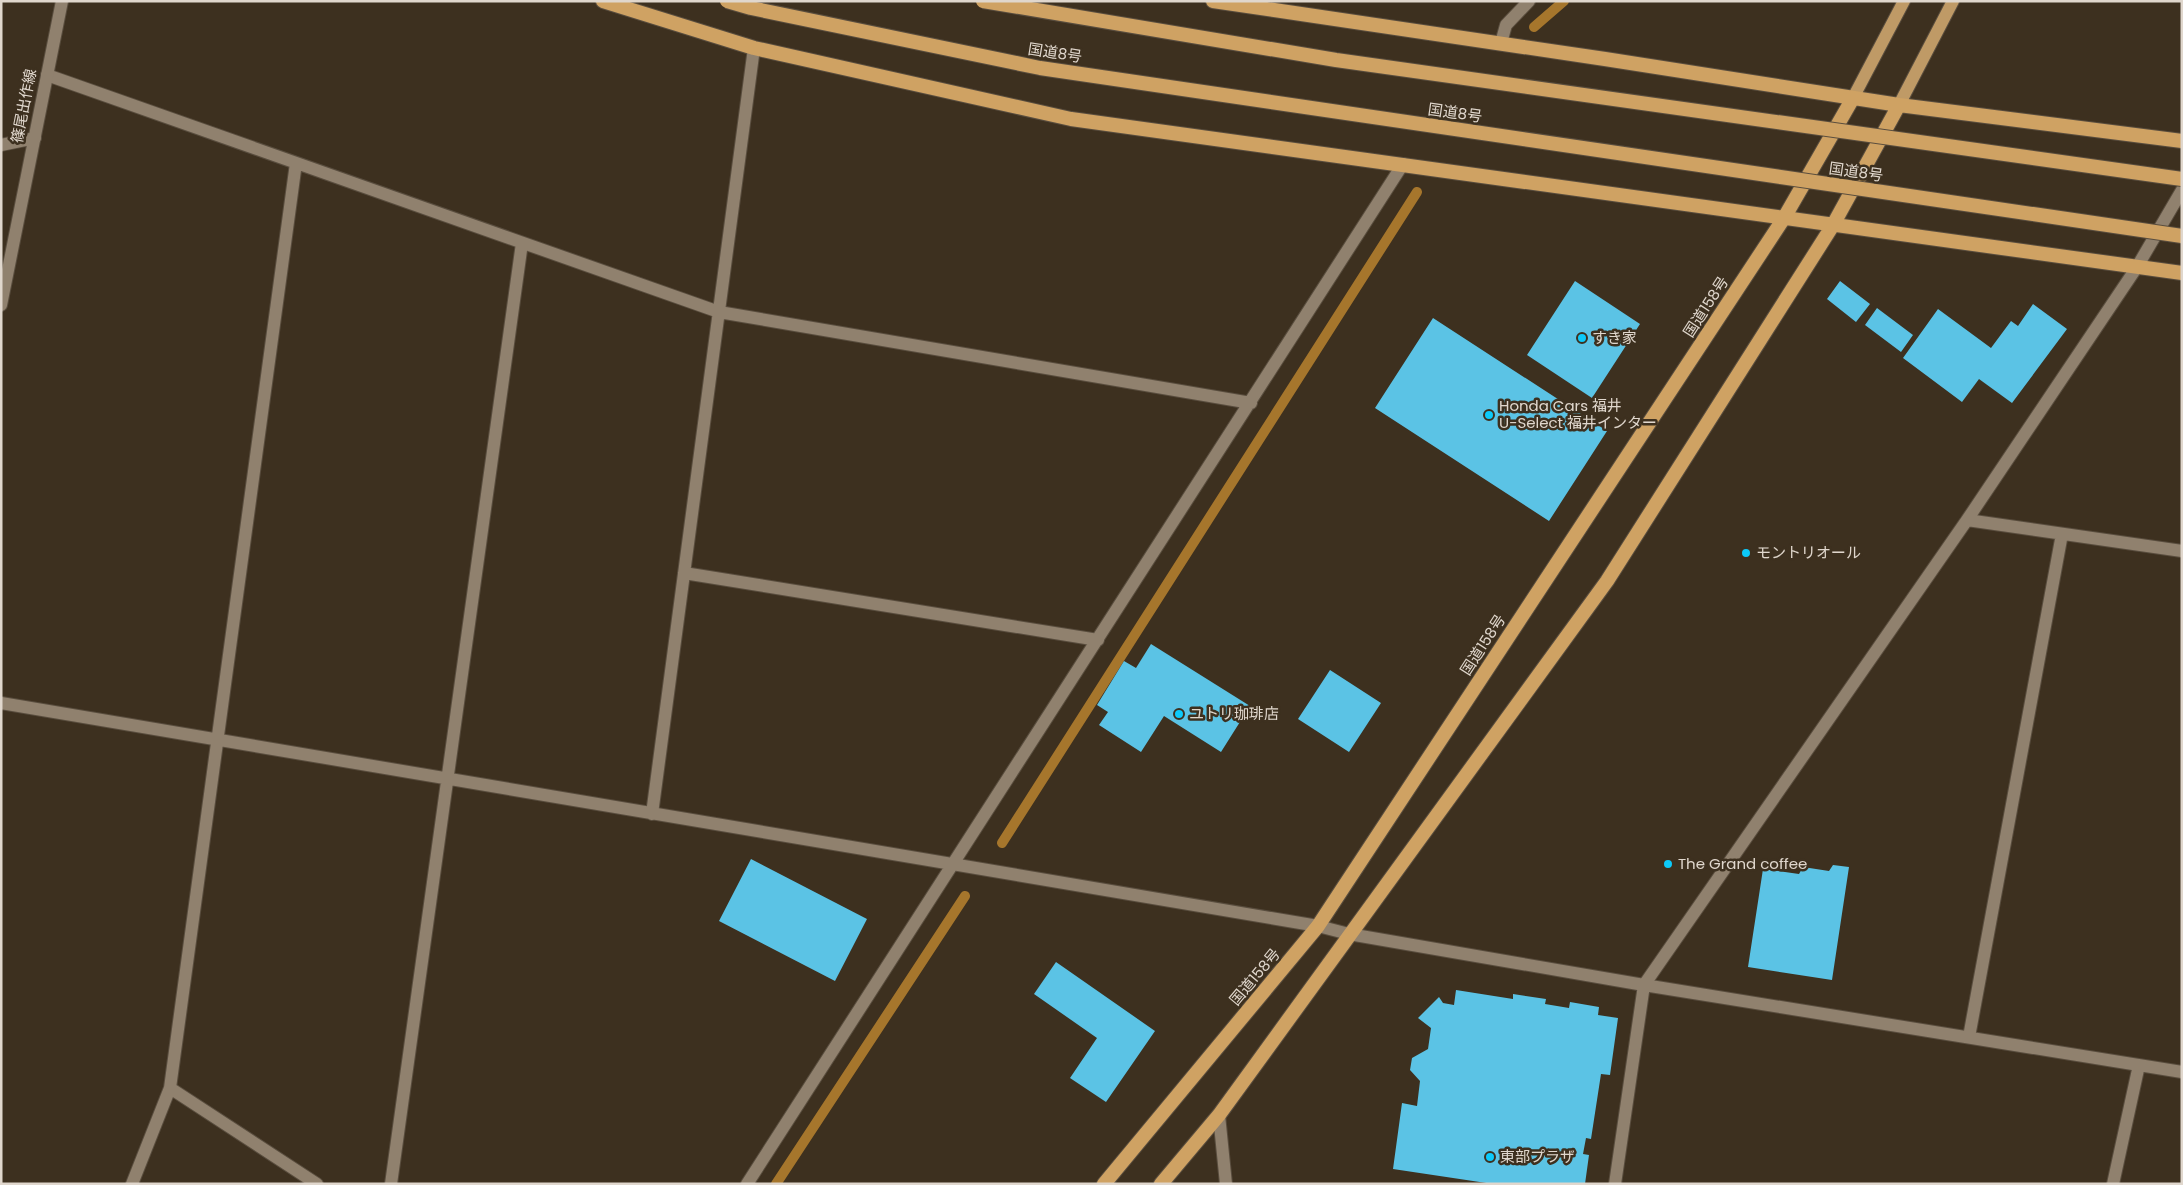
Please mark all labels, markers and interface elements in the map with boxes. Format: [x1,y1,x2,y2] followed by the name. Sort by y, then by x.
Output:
[1027,38,1084,67] street label: 国道8号
[6,67,41,145] street label: 篠尾出作線
[1427,98,1484,127] street label: 国道8号
[1828,157,1885,186] street label: 国道8号
[1678,272,1733,341] street label: 国道158号
[1592,327,1637,348] place label: すき家
[1576,332,1588,344] marker: すき家
[1499,395,1657,433] place label: Honda Cars 福井 U-Select 福井インター
[1483,409,1495,421] marker: Honda Cars 福井 U-Select 福井インター
[1756,542,1861,563] place label: モントリオール
[1740,547,1752,559] marker: モントリオール
[1455,610,1510,679] street label: 国道158号
[1189,703,1279,724] place label: ユトリ珈琲店
[1173,708,1185,720] marker: ユトリ珈琲店
[1678,853,1807,874] place label: The Grand coffee
[1662,858,1674,870] marker: The Grand coffee
[1224,944,1285,1010] street label: 国道158号
[1500,1146,1575,1167] place label: 東部プラザ
[1484,1151,1496,1163] marker: 東部プラザ

